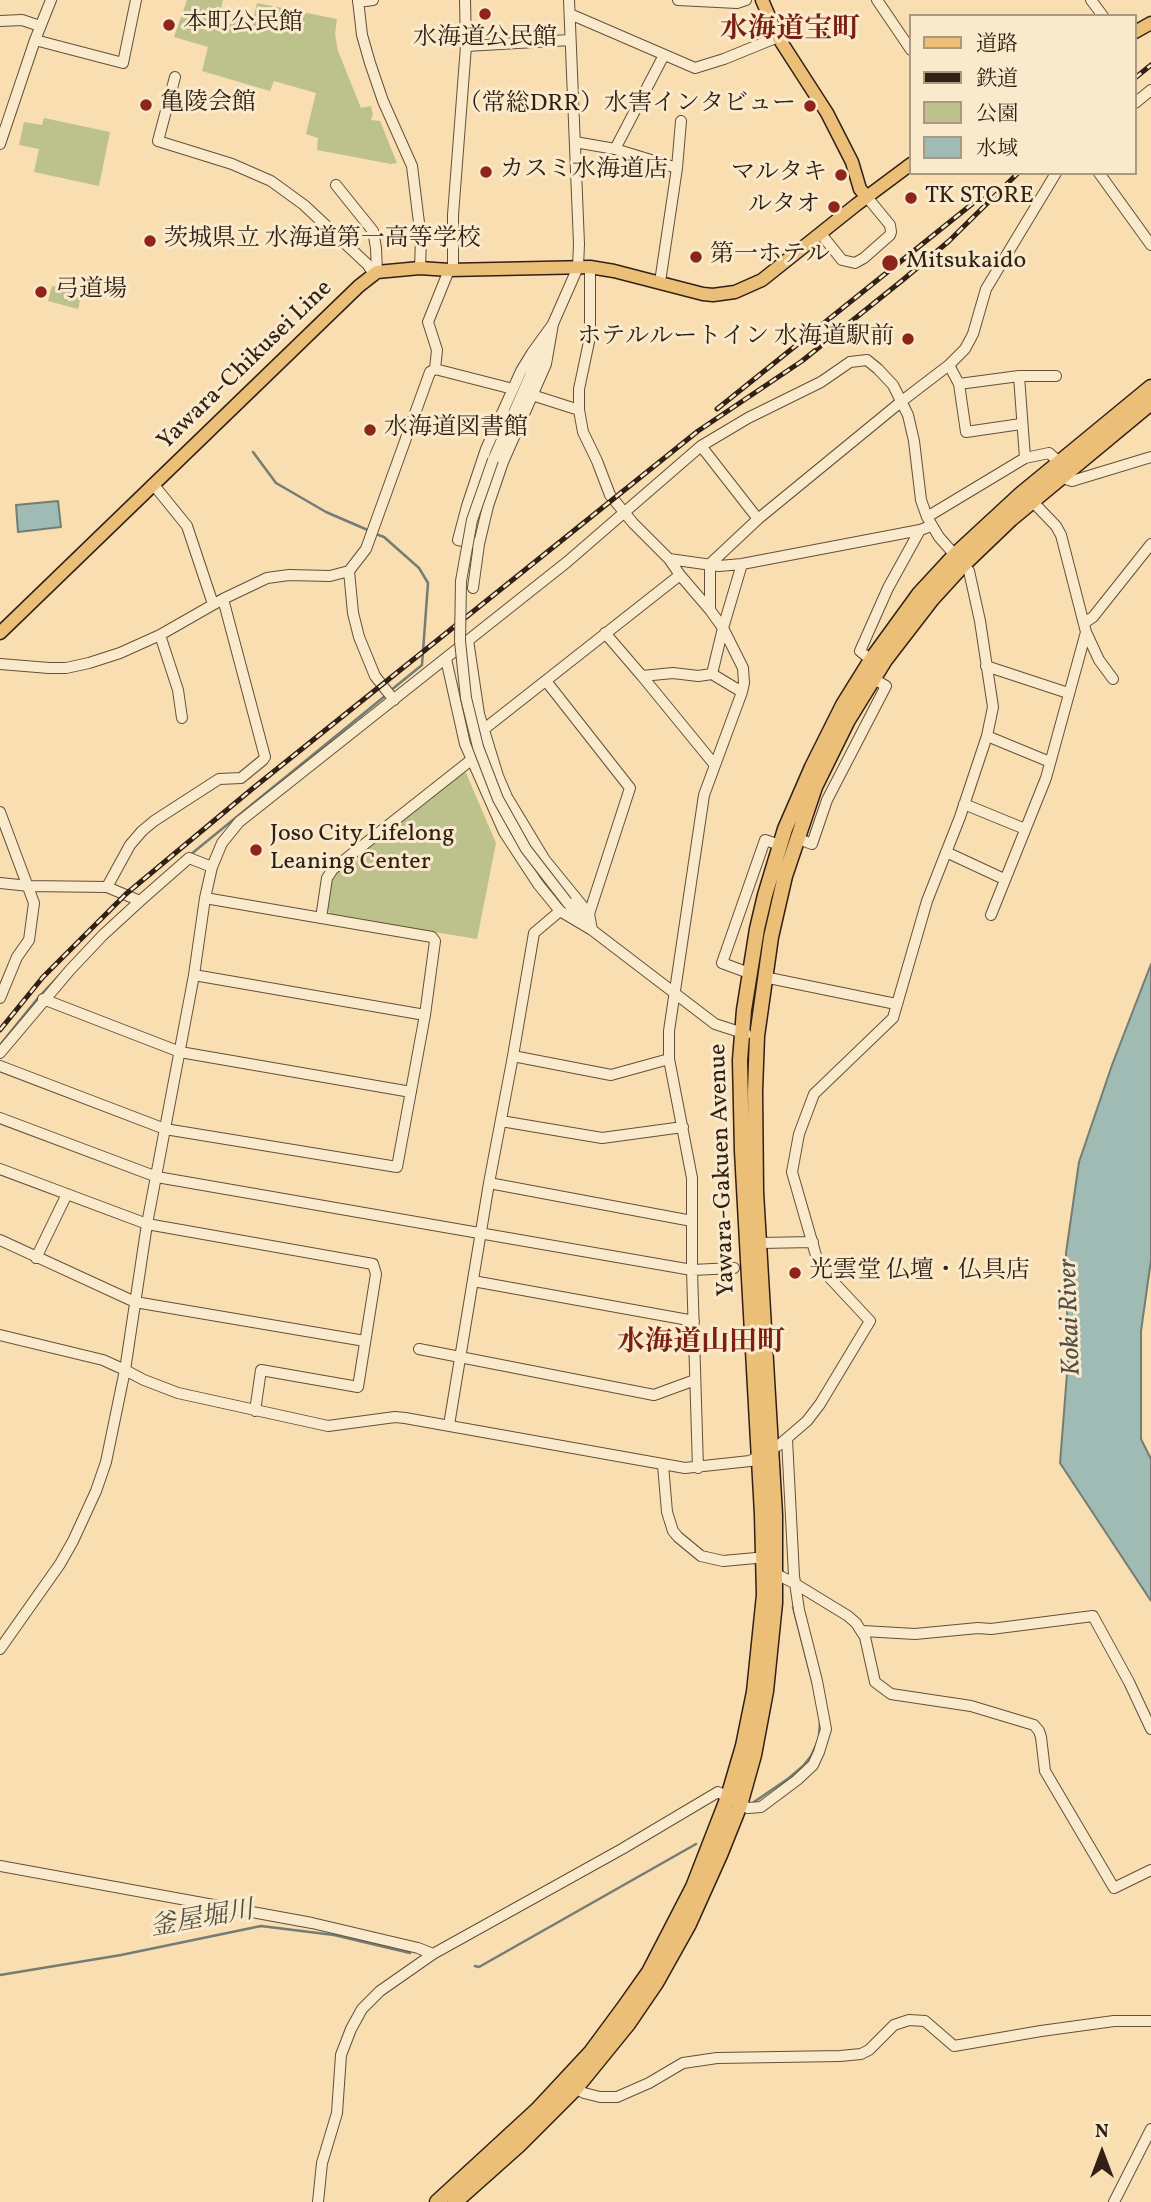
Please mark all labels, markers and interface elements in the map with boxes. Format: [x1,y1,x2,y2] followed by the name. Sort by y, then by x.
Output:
[477,6,493,22] marker: 水海道公民館
[183,11,303,39] place label: 本町公民館
[909,14,1137,175] legend
[720,15,860,49] district label: 水海道宝町
[161,17,177,33] marker: 本町公民館
[413,26,557,54] place label: 水海道公民館
[976,30,1018,59] text: 道路
[976,65,1018,94] text: 鉄道
[160,91,256,119] place label: 亀陵会館
[458,92,796,120] place label: （常総DRR）水害インタビュー
[138,97,154,113] marker: 亀陵会館
[802,98,818,114] marker: （常総DRR）水害インタビュー
[976,100,1018,129] text: 公園
[976,135,1018,164] text: 水域
[500,158,668,186] place label: カスミ水海道店
[731,161,827,189] place label: マルタキ
[478,164,494,180] marker: カスミ水海道店
[833,167,849,183] marker: マルタキ
[925,184,1034,212] place label: TK STORE
[903,190,919,206] marker: TK STORE
[748,193,820,221] place label: ルタオ
[826,199,842,215] marker: ルタオ
[164,227,481,255] place label: 茨城県立 水海道第一高等学校
[142,233,158,249] marker: 茨城県立 水海道第一高等学校
[710,243,830,271] place label: 第一ホテル
[688,249,704,265] marker: 第一ホテル
[906,249,1026,277] place label: Mitsukaido
[880,253,900,273] marker: Mitsukaido
[153,275,339,457] street label: Yawara-Chikusei Line
[55,278,127,306] place label: 弓道場
[33,284,49,300] marker: 弓道場
[577,325,894,353] place label: ホテルルートイン 水海道駅前
[900,331,916,347] marker: ホテルルートイン 水海道駅前
[384,416,528,444] place label: 水海道図書館
[362,422,378,438] marker: 水海道図書館
[270,822,454,878] place label: Joso City Lifelong Leaning Center
[248,842,264,858] marker: Joso City Lifelong Leaning Center
[705,1043,743,1297] street label: Yawara-Gakuen Avenue
[1054,1258,1090,1376] water label: Kokai River
[809,1259,1030,1287] place label: 光雲堂 仏壇・仏具店
[787,1265,803,1281] marker: 光雲堂 仏壇・仏具店
[617,1328,785,1362] district label: 水海道山田町
[148,1897,256,1945] water label: 釜屋堀川
[1067,2118,1137,2188] north arrow
[1095,2119,1109,2145] text: N

